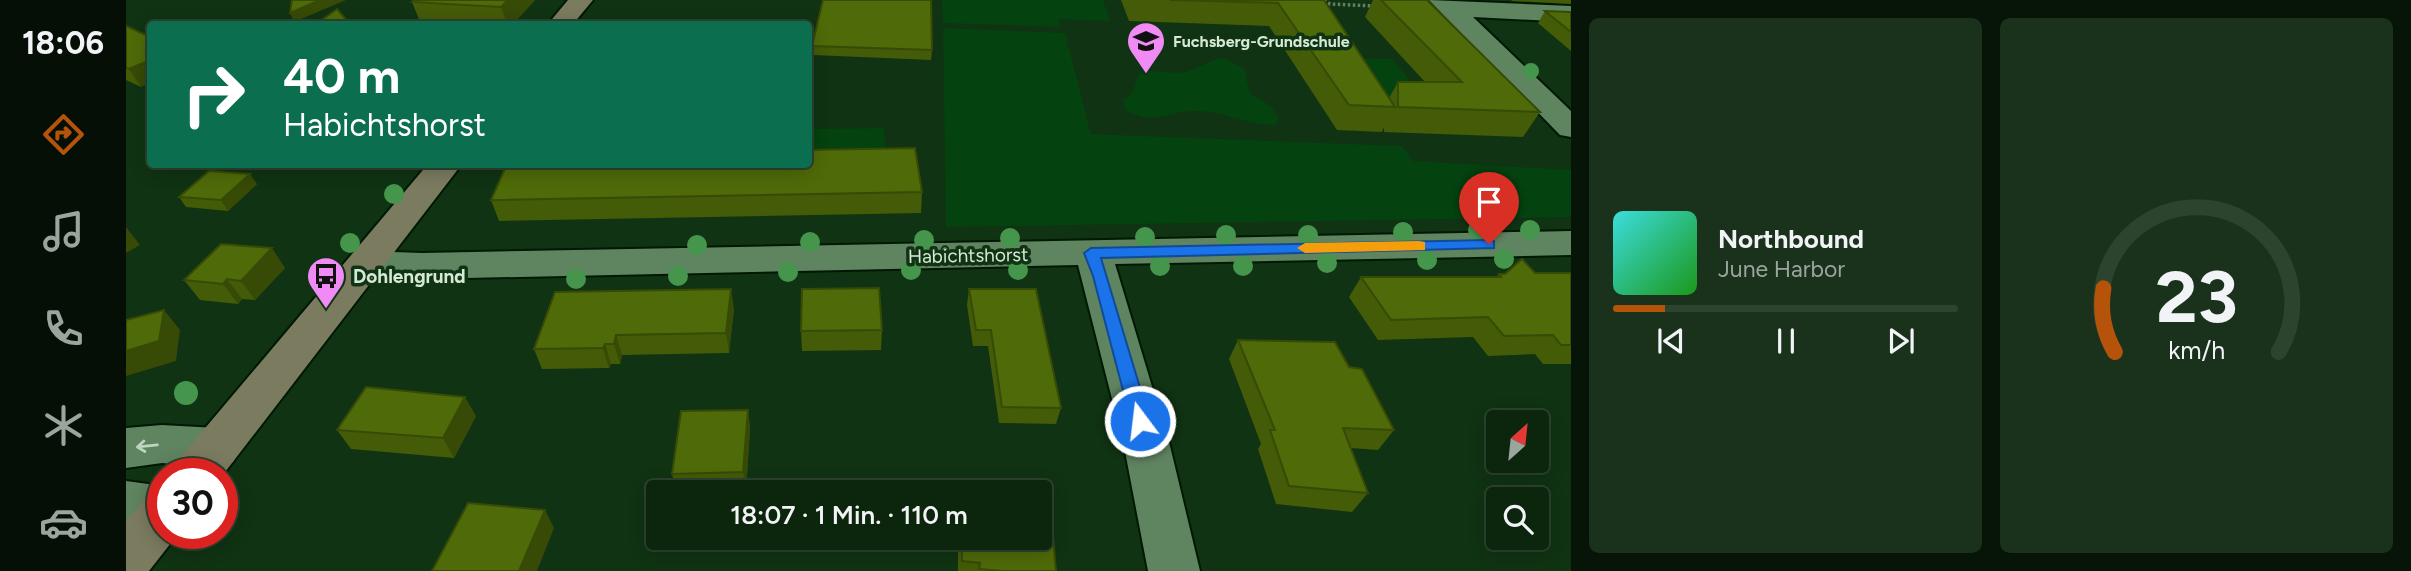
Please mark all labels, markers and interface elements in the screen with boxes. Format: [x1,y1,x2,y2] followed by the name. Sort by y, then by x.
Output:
[1125,20,1167,75] school or university icon: Fuchsberg-Grundschule
[22,24,104,62] text: 18:06
[1173,32,1350,51] place label: Fuchsberg-Grundschule
[283,46,400,105] text: 40 m
[168,49,259,140] icon: right
[283,106,486,144] text: Habichtshorst
[39,110,88,159] icon: directions
[1459,172,1519,244] pin
[1470,183,1508,221] icon: arrive
[39,207,88,256] icon: music
[1718,223,1864,255] text: Northbound
[908,243,1028,268] street label: Habichtshorst
[2155,253,2238,340] text: 23
[305,255,347,310] bus stop icon: Dohlengrund
[1718,255,1845,283] text: June Harbor
[353,265,466,288] place label: Dohlengrund
[39,304,88,353] icon: phone
[1652,322,1690,360] icon: previous
[1767,322,1805,360] icon: pause
[1882,322,1920,360] icon: next
[2168,334,2225,364] text: km/h
[1103,384,1177,458] position arrow
[39,401,88,450] icon: climate
[1486,410,1549,472] north arrow
[1486,410,1549,550] map controls
[136,439,159,452] one-way arrow
[147,458,238,549] speed limit sign: 30
[1486,487,1549,550] button: search
[39,498,88,547] icon: car
[730,499,968,531] text: 18:07 · 1 Min. · 110 m

